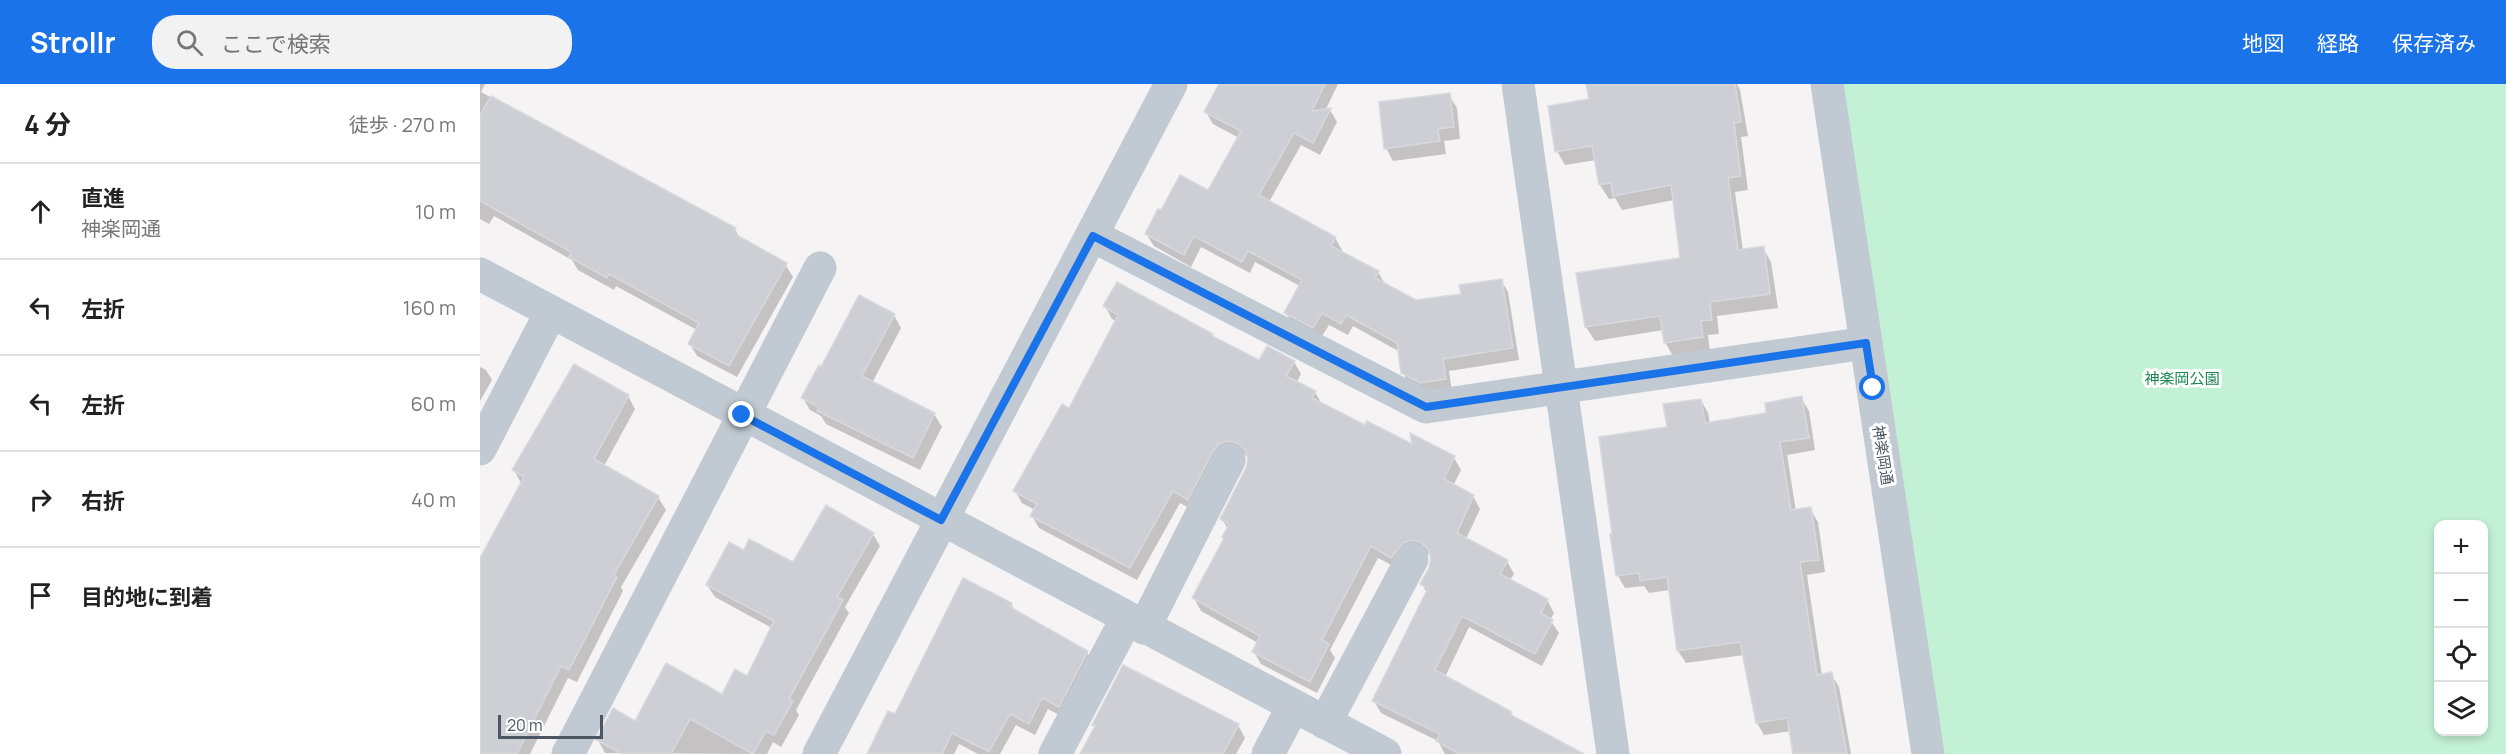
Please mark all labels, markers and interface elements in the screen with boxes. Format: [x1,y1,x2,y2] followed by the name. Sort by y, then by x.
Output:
[152,15,572,69] search box
[30,23,116,61] text: Strollr
[173,26,206,59] icon: search
[221,29,331,59] text: ここで検索
[2242,29,2284,57] text: 地図
[2317,29,2359,57] text: 経路
[2392,29,2476,57] text: 保存済み
[24,106,71,142] text: 4 分
[349,111,456,138] text: 徒歩 · 270 m
[81,183,125,213] text: 直進
[24,195,57,228] icon: ahead
[415,198,456,225] text: 10 m
[81,215,161,242] text: 神楽岡通
[24,291,57,324] icon: left
[81,294,125,324] text: 左折
[403,294,456,321] text: 160 m
[2144,368,2220,389] park label: 神楽岡公園
[1859,374,1885,400] route start
[24,387,57,420] icon: left
[81,390,125,420] text: 左折
[410,390,456,417] text: 60 m
[728,401,754,427] route end
[1868,424,1898,486] street label: 神楽岡通
[24,483,57,516] icon: right
[81,486,125,516] text: 右折
[411,486,456,513] text: 40 m
[2434,520,2488,736] map controls
[2434,520,2488,574] button: +
[2434,574,2488,628] button: −
[24,579,57,612] icon: arrive
[81,582,213,612] text: 目的地に到着
[2434,628,2488,682] button: locate
[2434,682,2488,736] button: layers
[498,712,603,740] scale bar
[507,714,543,736] text: 20 m

